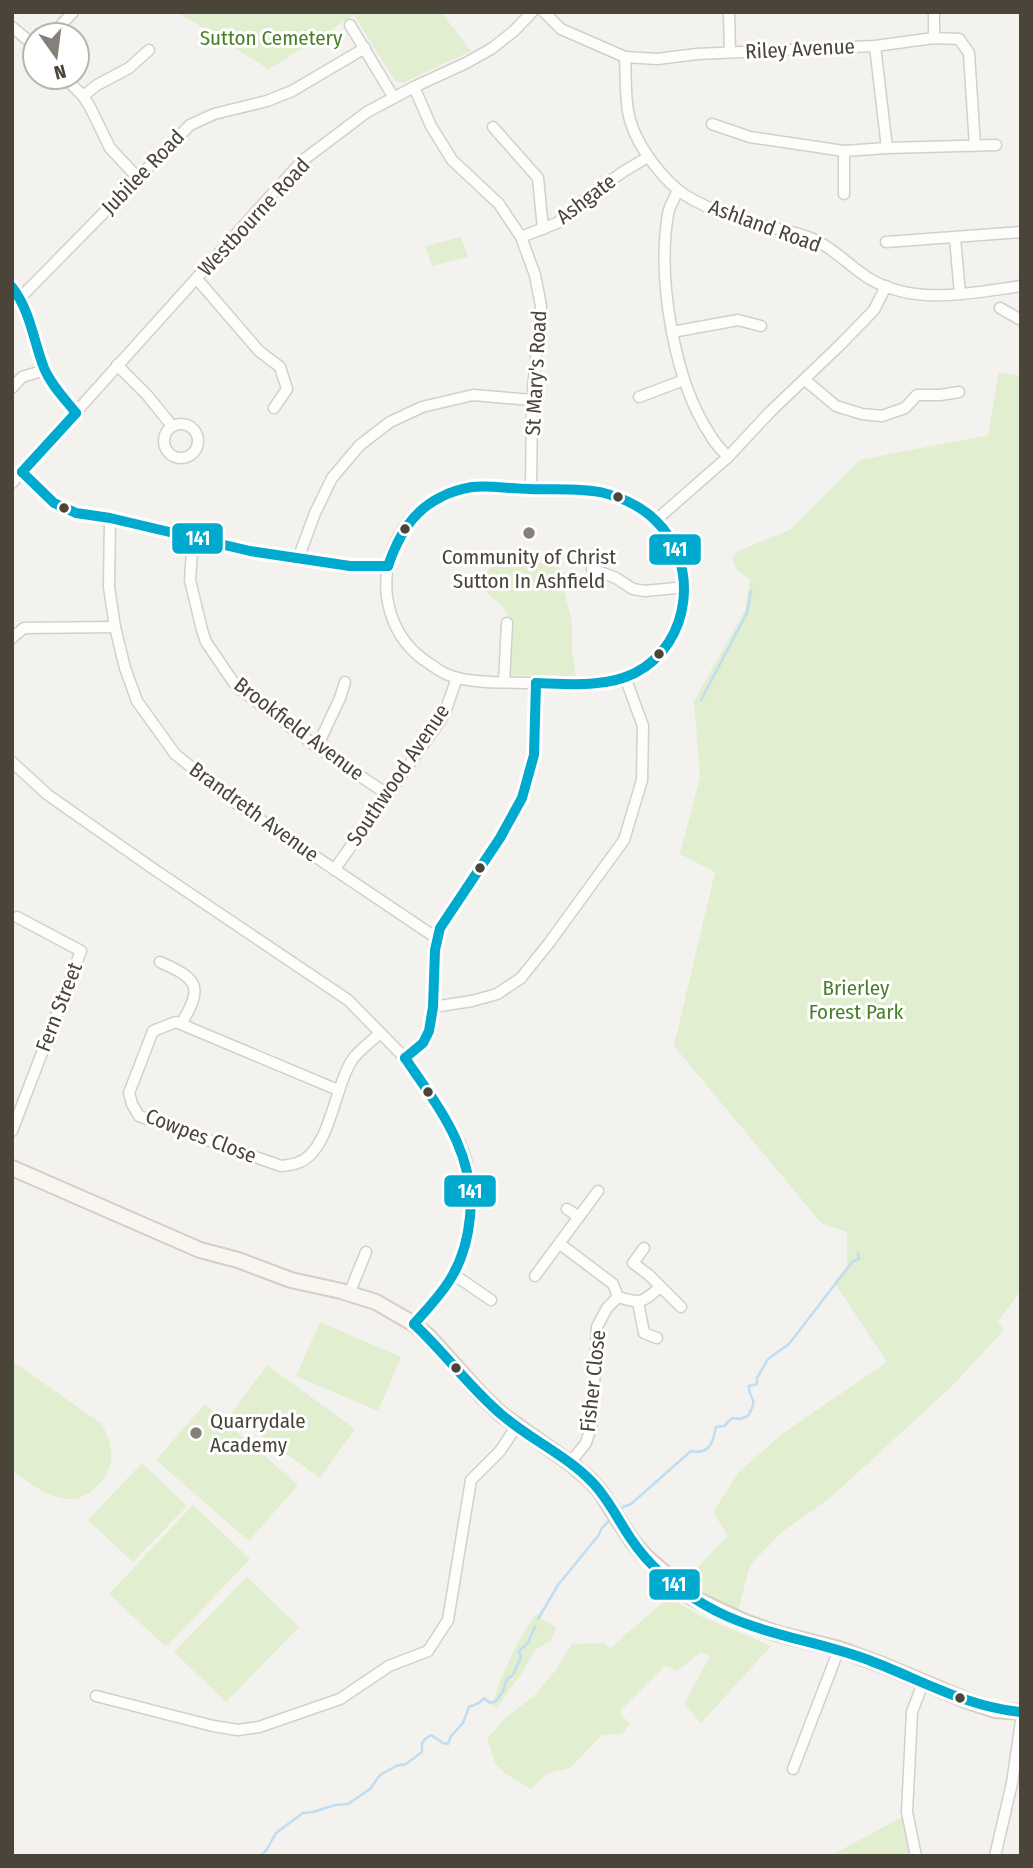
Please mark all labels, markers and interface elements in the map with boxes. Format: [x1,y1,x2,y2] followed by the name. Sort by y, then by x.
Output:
[21,21,91,91] north arrow
[200,25,343,51] park label: Sutton Cemetery
[744,33,856,65] street label: Riley Avenue
[52,59,68,85] text: N
[96,124,190,220] street label: Jubilee Road
[193,152,315,282] street label: Westbourne Road
[551,168,621,230] street label: Ashgate
[705,194,825,258] street label: Ashland Road
[520,310,552,436] street label: St Mary's Road
[611,490,625,504] unlabelled marker
[57,501,71,515] unlabelled marker
[171,522,224,555] line badge: 141
[398,522,412,536] unlabelled marker
[521,525,537,541] marker: Community of Christ Sutton In Ashfield
[186,527,210,550] text: 141
[648,533,702,566] line badge: 141
[663,538,687,561] text: 141
[442,544,616,594] place label: Community of Christ Sutton In Ashfield
[652,647,666,661] unlabelled marker
[229,672,369,786] street label: Brookfield Avenue
[341,699,455,851] street label: Southwood Avenue
[184,756,324,868] street label: Brandreth Avenue
[473,861,487,875] unlabelled marker
[30,958,88,1055] street label: Fern Street
[809,975,904,1025] park label: Brierley Forest Park
[421,1085,435,1099] unlabelled marker
[142,1103,260,1169] street label: Cowpes Close
[443,1174,497,1208] line badge: 141
[458,1180,482,1203] text: 141
[575,1329,611,1433] street label: Fisher Close
[449,1361,463,1375] unlabelled marker
[210,1408,306,1458] place label: Quarrydale Academy
[188,1425,204,1441] marker: Quarrydale Academy
[648,1568,701,1601] line badge: 141
[662,1573,686,1596] text: 141
[953,1691,967,1705] unlabelled marker

